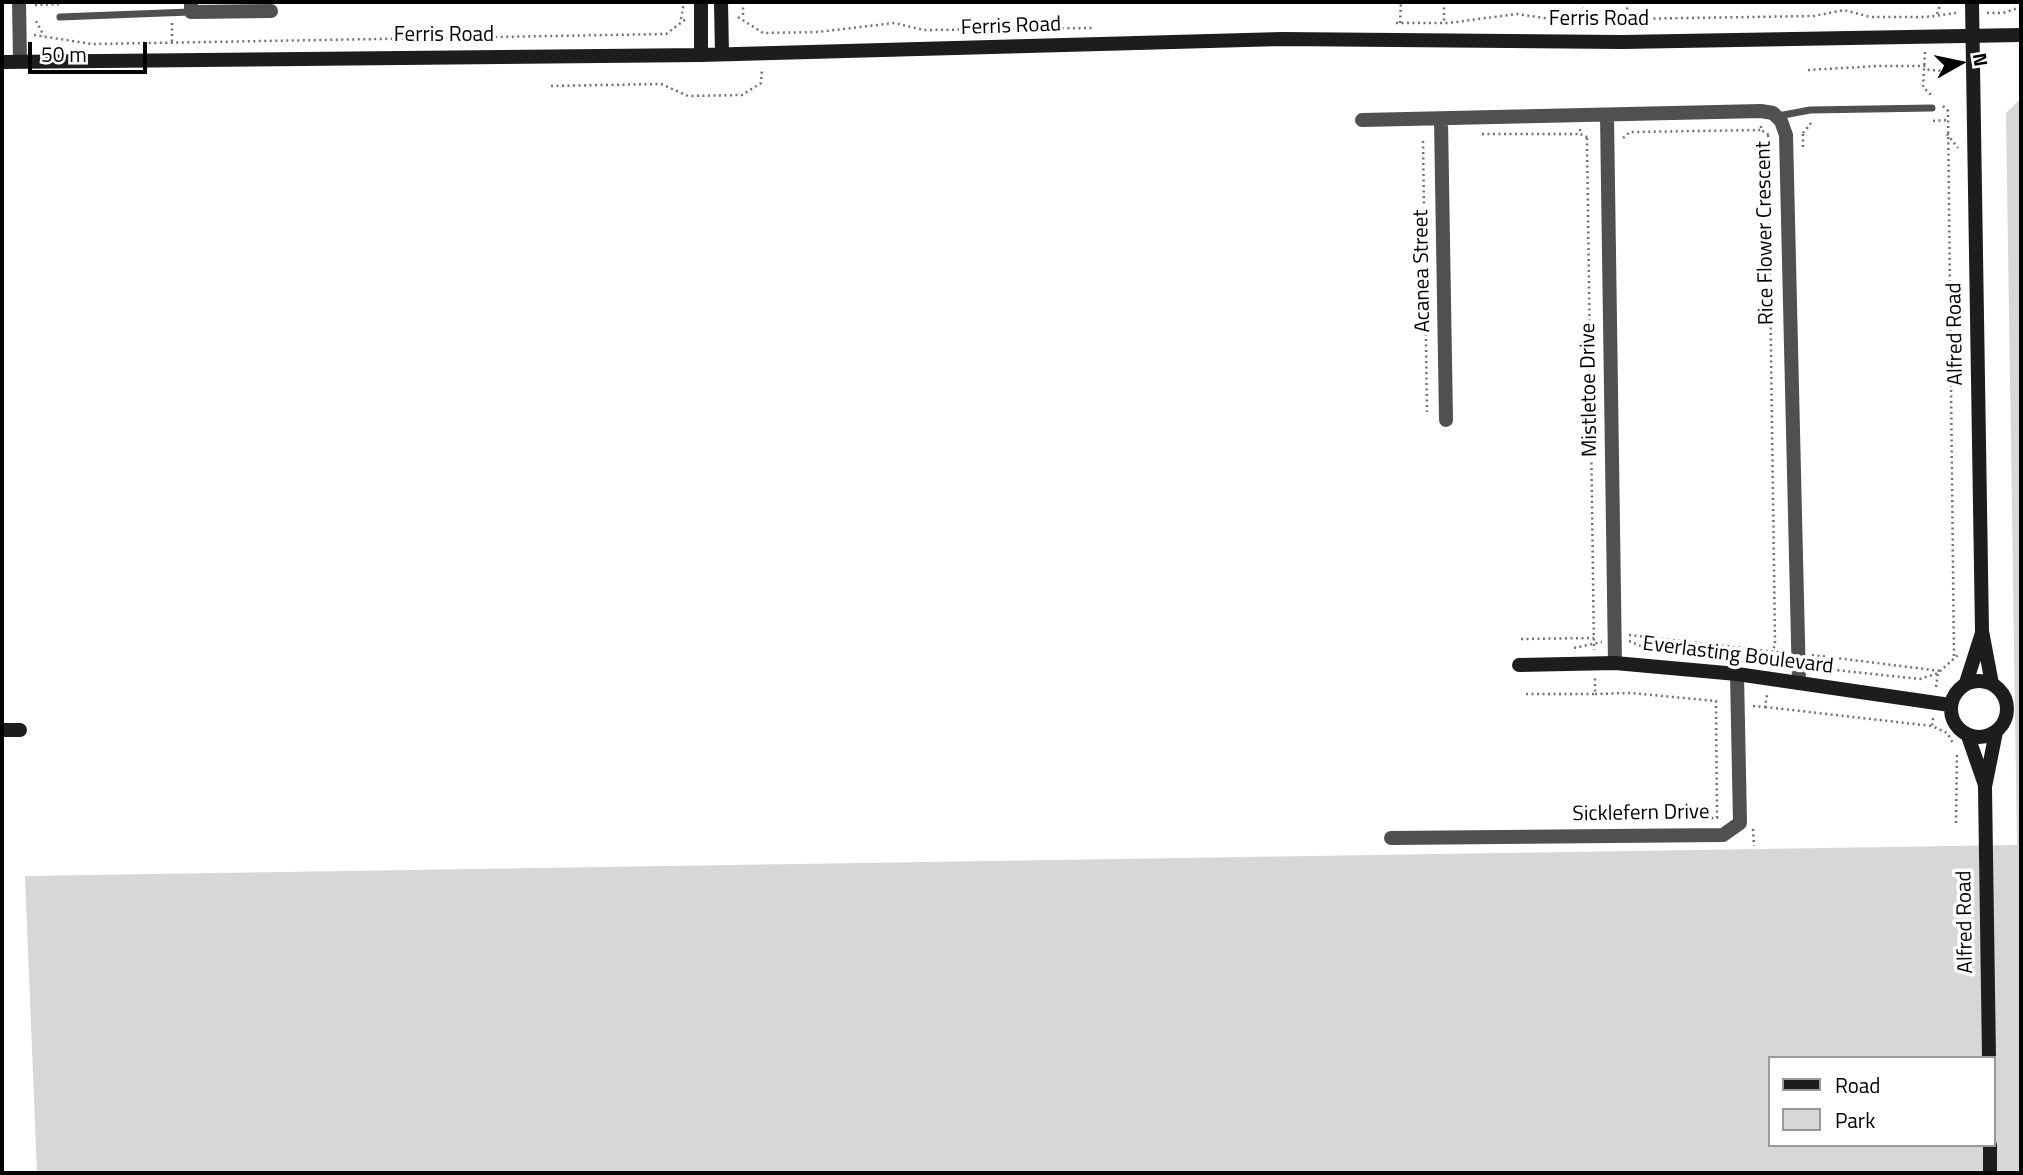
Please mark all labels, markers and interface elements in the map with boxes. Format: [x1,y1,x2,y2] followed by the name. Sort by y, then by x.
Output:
[1549,7,1649,33] street label: Ferris Road
[960,13,1062,41] street label: Ferris Road
[394,23,494,49] street label: Ferris Road
[32,28,150,72] scale bar
[1925,28,1995,98] north arrow
[41,38,87,70] text: 50 m
[1966,51,1997,68] text: N
[1752,141,1780,325] street label: Rice Flower Crescent
[1409,209,1437,333] street label: Acanea Street
[1943,282,1969,386] street label: Alfred Road
[1576,323,1604,457] street label: Mistletoe Drive
[1641,632,1835,680] street label: Everlasting Boulevard
[1572,800,1710,828] street label: Sicklefern Drive
[1953,870,1979,974] street label: Alfred Road
[1768,1056,1995,1147] legend
[1835,1069,1880,1101] text: Road
[1835,1104,1875,1136] text: Park

